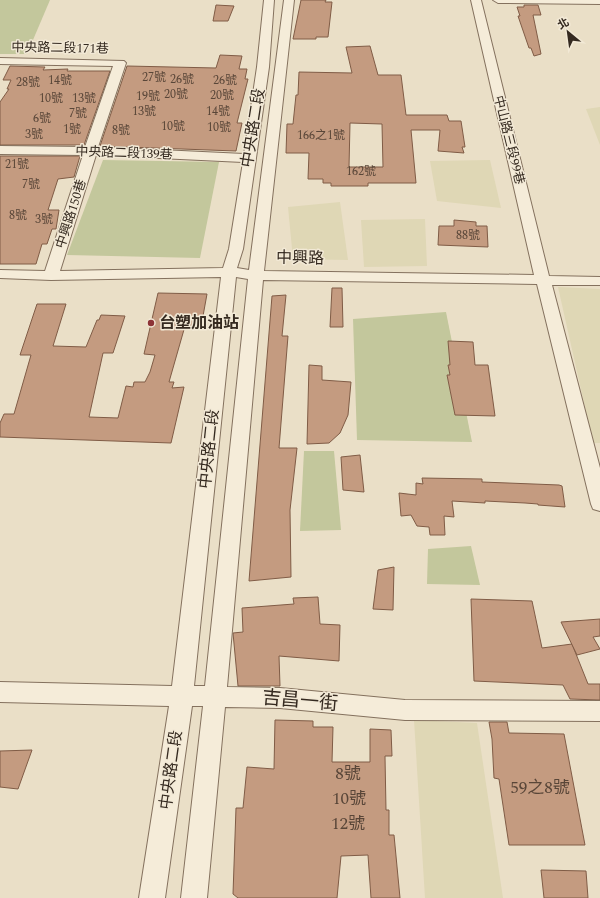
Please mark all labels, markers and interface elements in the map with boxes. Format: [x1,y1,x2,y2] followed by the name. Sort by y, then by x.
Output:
[548,12,588,52] north arrow
[554,14,572,34] text: 北
[11,37,109,59] street label: 中央路二段171巷
[142,68,166,87] house number: 27號
[170,70,194,89] house number: 26號
[48,71,72,90] house number: 14號
[213,71,237,90] house number: 26號
[16,73,40,92] house number: 28號
[164,85,188,104] house number: 20號
[210,86,234,105] house number: 20號
[136,87,160,106] house number: 19號
[235,87,271,169] street label: 中央路二段
[39,89,63,108] house number: 10號
[72,89,96,108] house number: 13號
[488,93,530,187] street label: 中山路三段99巷
[132,102,156,121] house number: 13號
[206,102,230,121] house number: 14號
[69,104,87,123] house number: 7號
[33,109,51,128] house number: 6號
[161,117,185,136] house number: 10號
[207,118,231,137] house number: 10號
[63,120,81,139] house number: 1號
[112,121,130,140] house number: 8號
[25,125,43,144] house number: 3號
[297,126,345,145] house number: 166之1號
[75,141,173,165] street label: 中央路二段139巷
[5,155,29,174] house number: 21號
[346,162,376,181] house number: 162號
[22,175,40,194] house number: 7號
[50,177,92,251] street label: 中興路150巷
[9,206,27,225] house number: 8號
[35,210,53,229] house number: 3號
[456,226,480,245] house number: 88號
[276,246,324,270] street label: 中興路
[159,311,239,335] place label: 台塑加油站
[146,318,156,328] marker: 台塑加油站
[193,408,225,490] street label: 中央路二段
[261,683,339,719] street label: 吉昌一街
[154,729,188,811] street label: 中央路二段
[335,761,361,787] house number: 8號
[510,775,570,801] house number: 59之8號
[332,786,366,812] house number: 10號
[331,811,365,837] house number: 12號

